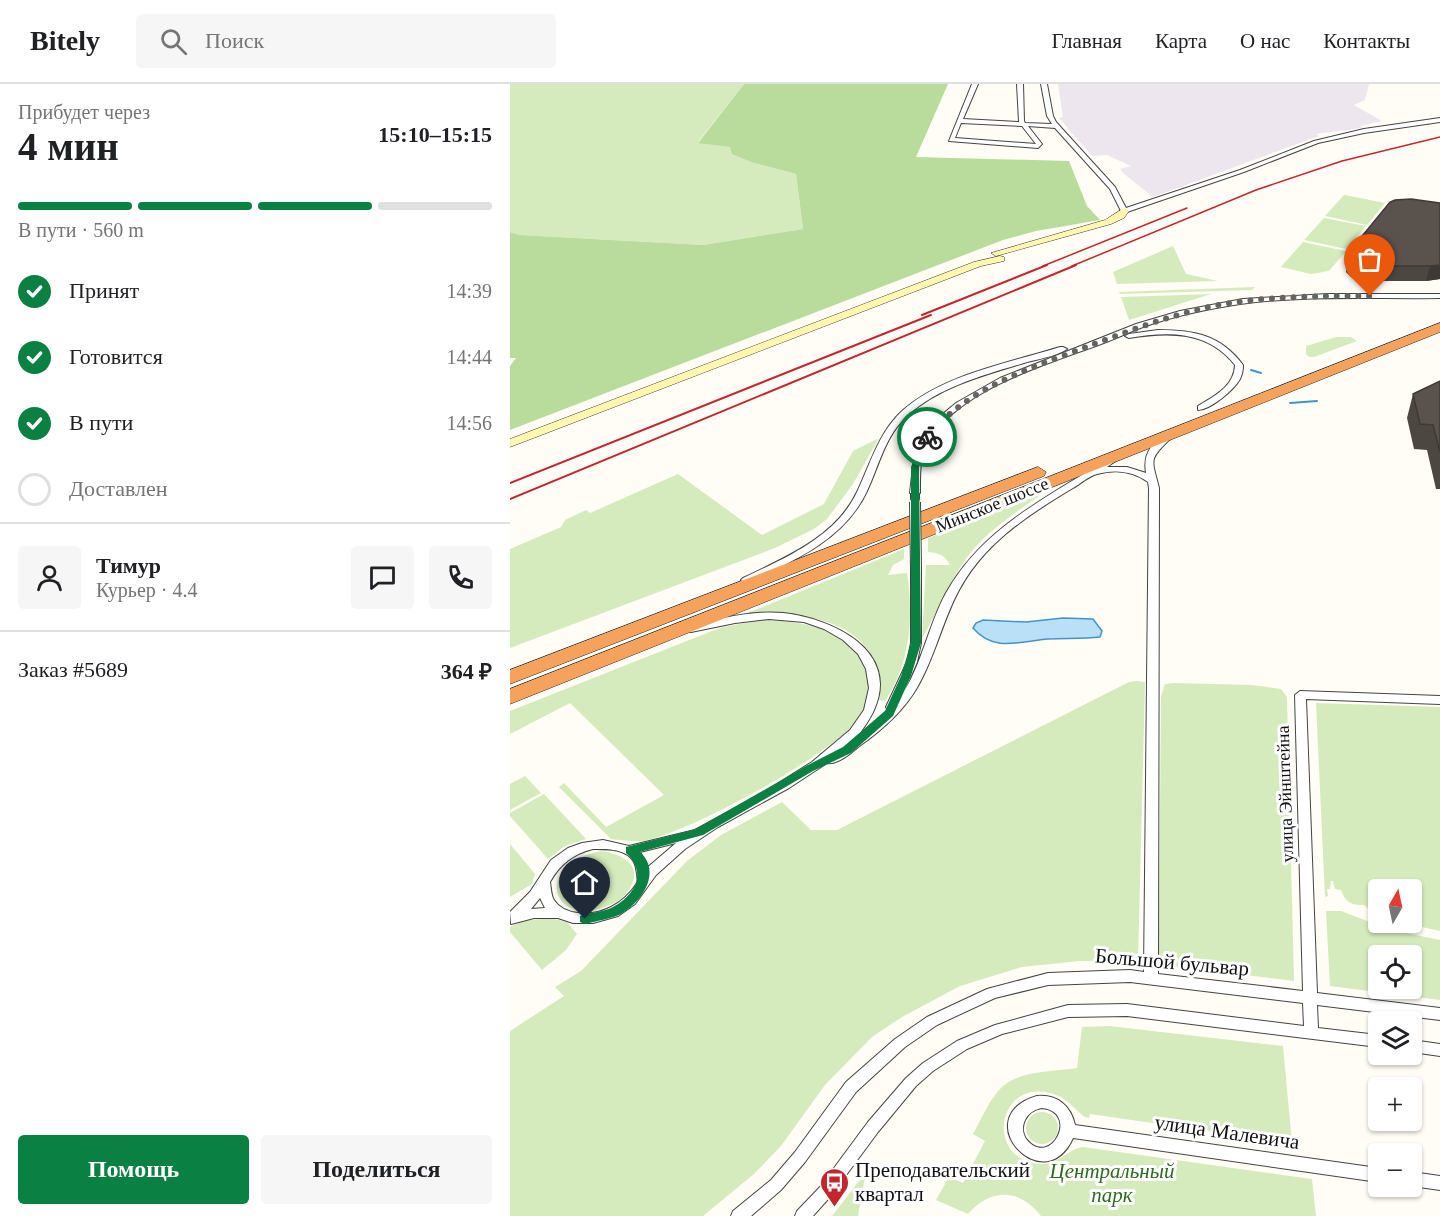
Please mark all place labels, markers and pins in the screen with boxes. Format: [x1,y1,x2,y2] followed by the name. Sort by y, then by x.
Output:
[1344,234,1395,296] pin
[559,857,610,919] pin
[855,1158,1030,1206] place label: Преподавательский квартал
[818,1166,850,1208] bus stop icon: Преподавательский квартал

